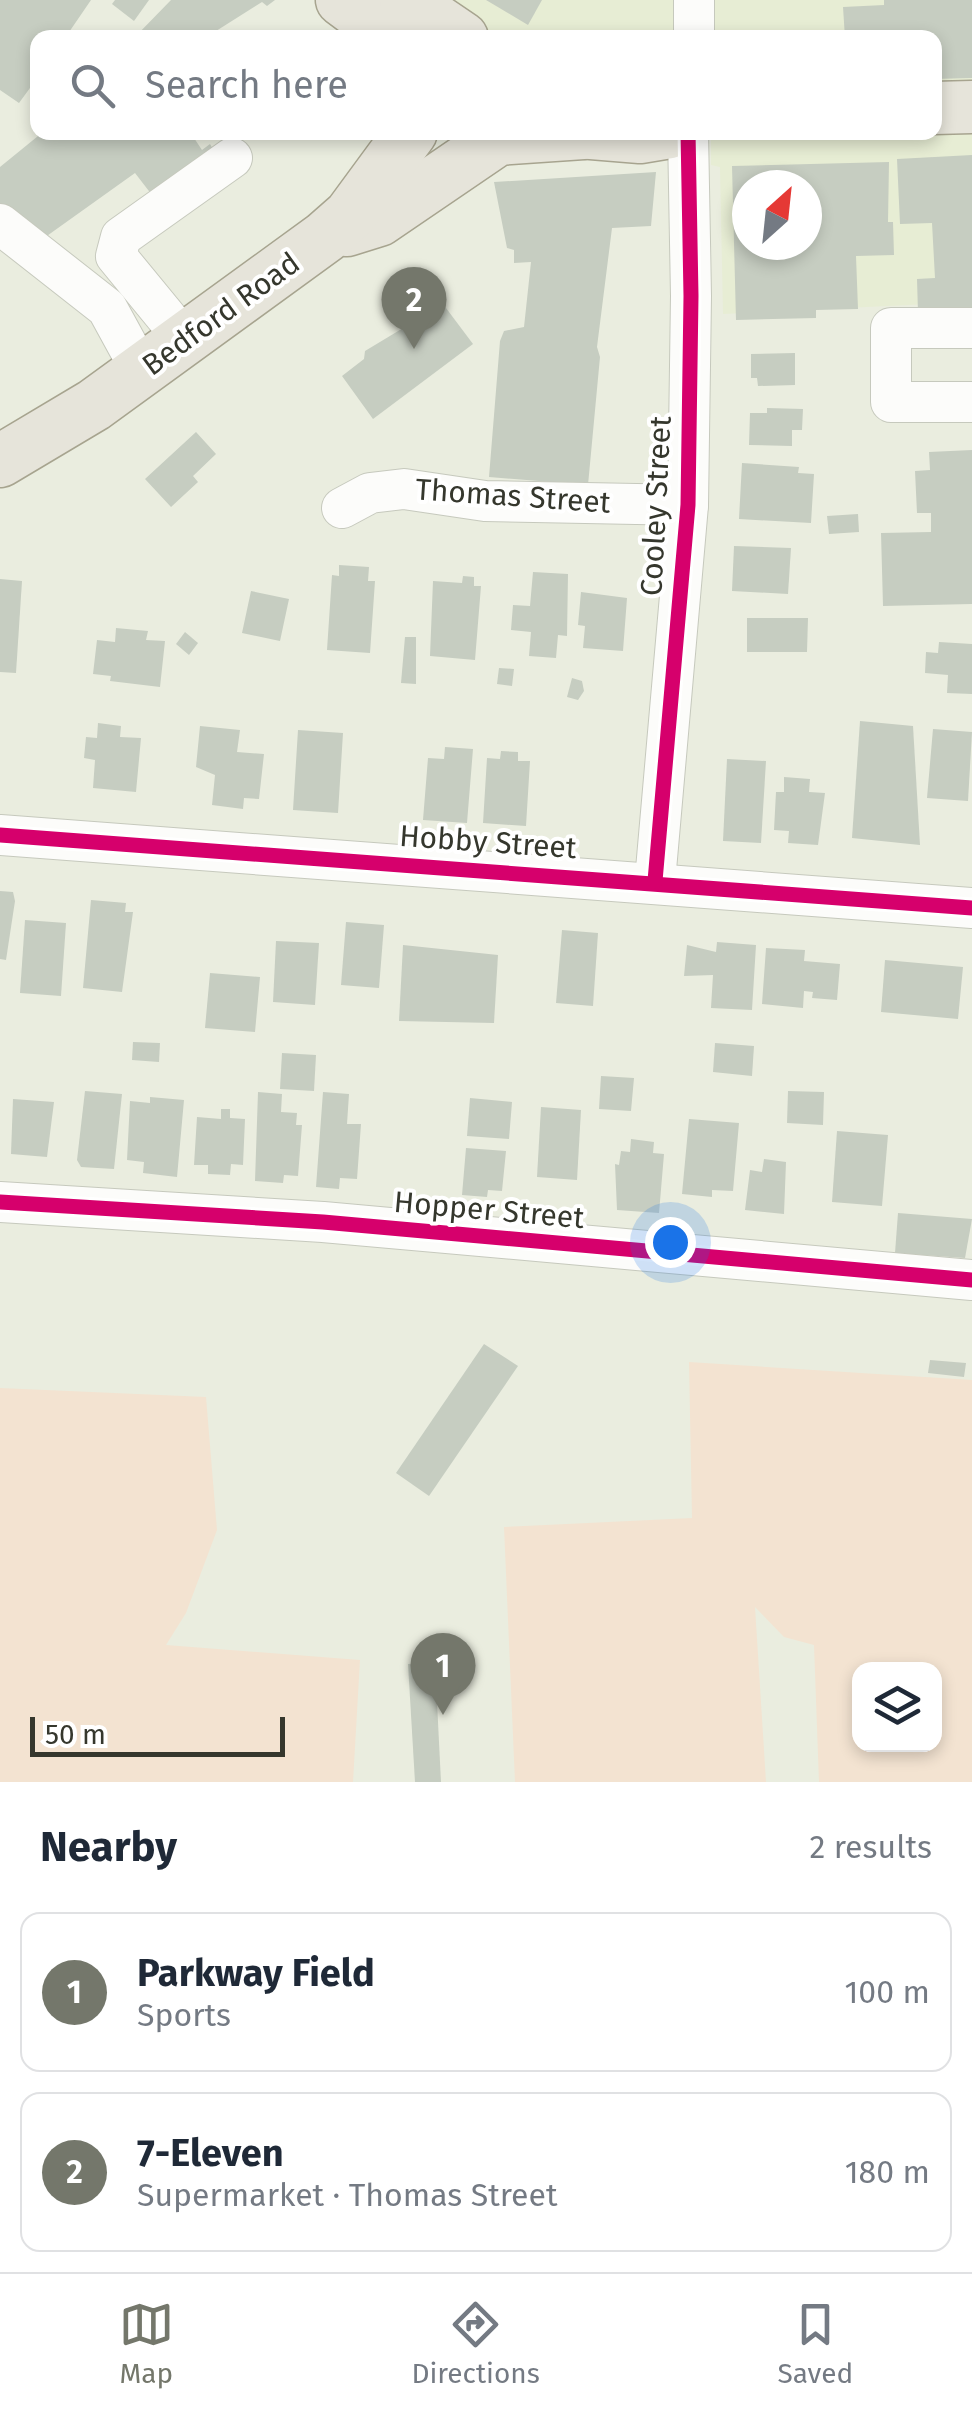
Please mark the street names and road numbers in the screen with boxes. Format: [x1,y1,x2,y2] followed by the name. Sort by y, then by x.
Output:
[135,245,307,383] street label: Bedford Road
[633,415,679,597] street label: Cooley Street
[414,471,612,521] street label: Thomas Street
[398,818,578,866] street label: Hobby Street
[392,1184,586,1236] street label: Hopper Street

